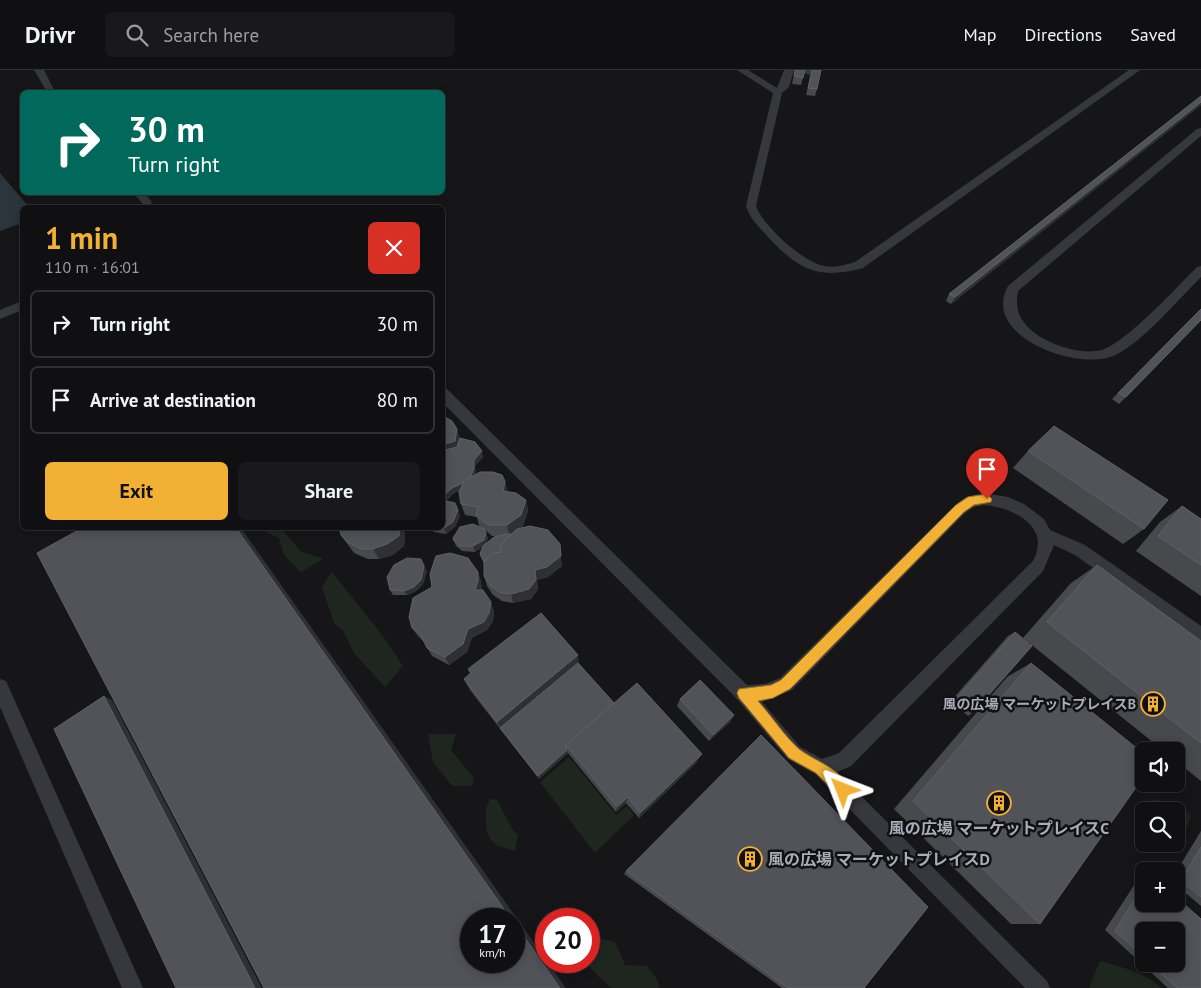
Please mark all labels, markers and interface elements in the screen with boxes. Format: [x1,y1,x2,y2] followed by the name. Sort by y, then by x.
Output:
[105,12,455,57] search box
[25,19,75,50] text: Drivr
[123,21,151,49] icon: search
[163,23,259,47] text: Search here
[964,23,996,46] text: Map
[1024,23,1102,46] text: Directions
[1130,23,1176,46] text: Saved
[128,106,205,152] text: 30 m
[45,110,110,175] icon: right
[128,150,220,178] text: Turn right
[45,218,118,257] text: 1 min
[368,222,420,274] button: close
[45,257,140,277] text: 110 m · 16:01
[47,310,75,338] icon: right
[90,312,170,336] text: Turn right
[377,312,418,336] text: 30 m
[47,386,75,414] icon: arrive
[90,388,256,412] text: Arrive at destination
[377,388,418,412] text: 80 m
[966,448,1008,499] pin
[973,455,1001,483] icon: arrive
[45,462,228,520] button: Exit
[238,462,420,520] button: Share
[1140,691,1166,717] building icon: 風の広場 マーケットプレイスB
[943,695,1136,713] place label: 風の広場 マーケットプレイスB
[1135,742,1185,972] map controls
[1135,742,1185,792] button: sound
[816,763,868,815] position arrow
[986,790,1012,816] building icon: 風の広場 マーケットプレイスC
[1135,802,1185,852] button: search
[889,818,1109,838] place label: 風の広場 マーケットプレイスC
[737,846,763,872] building icon: 風の広場 マーケットプレイスD
[768,849,990,869] place label: 風の広場 マーケットプレイスD
[1135,862,1185,912] button: +
[535,908,600,973] speed limit sign: 20
[478,918,507,950] text: 17
[1135,922,1185,972] button: −
[479,945,506,960] text: km/h

